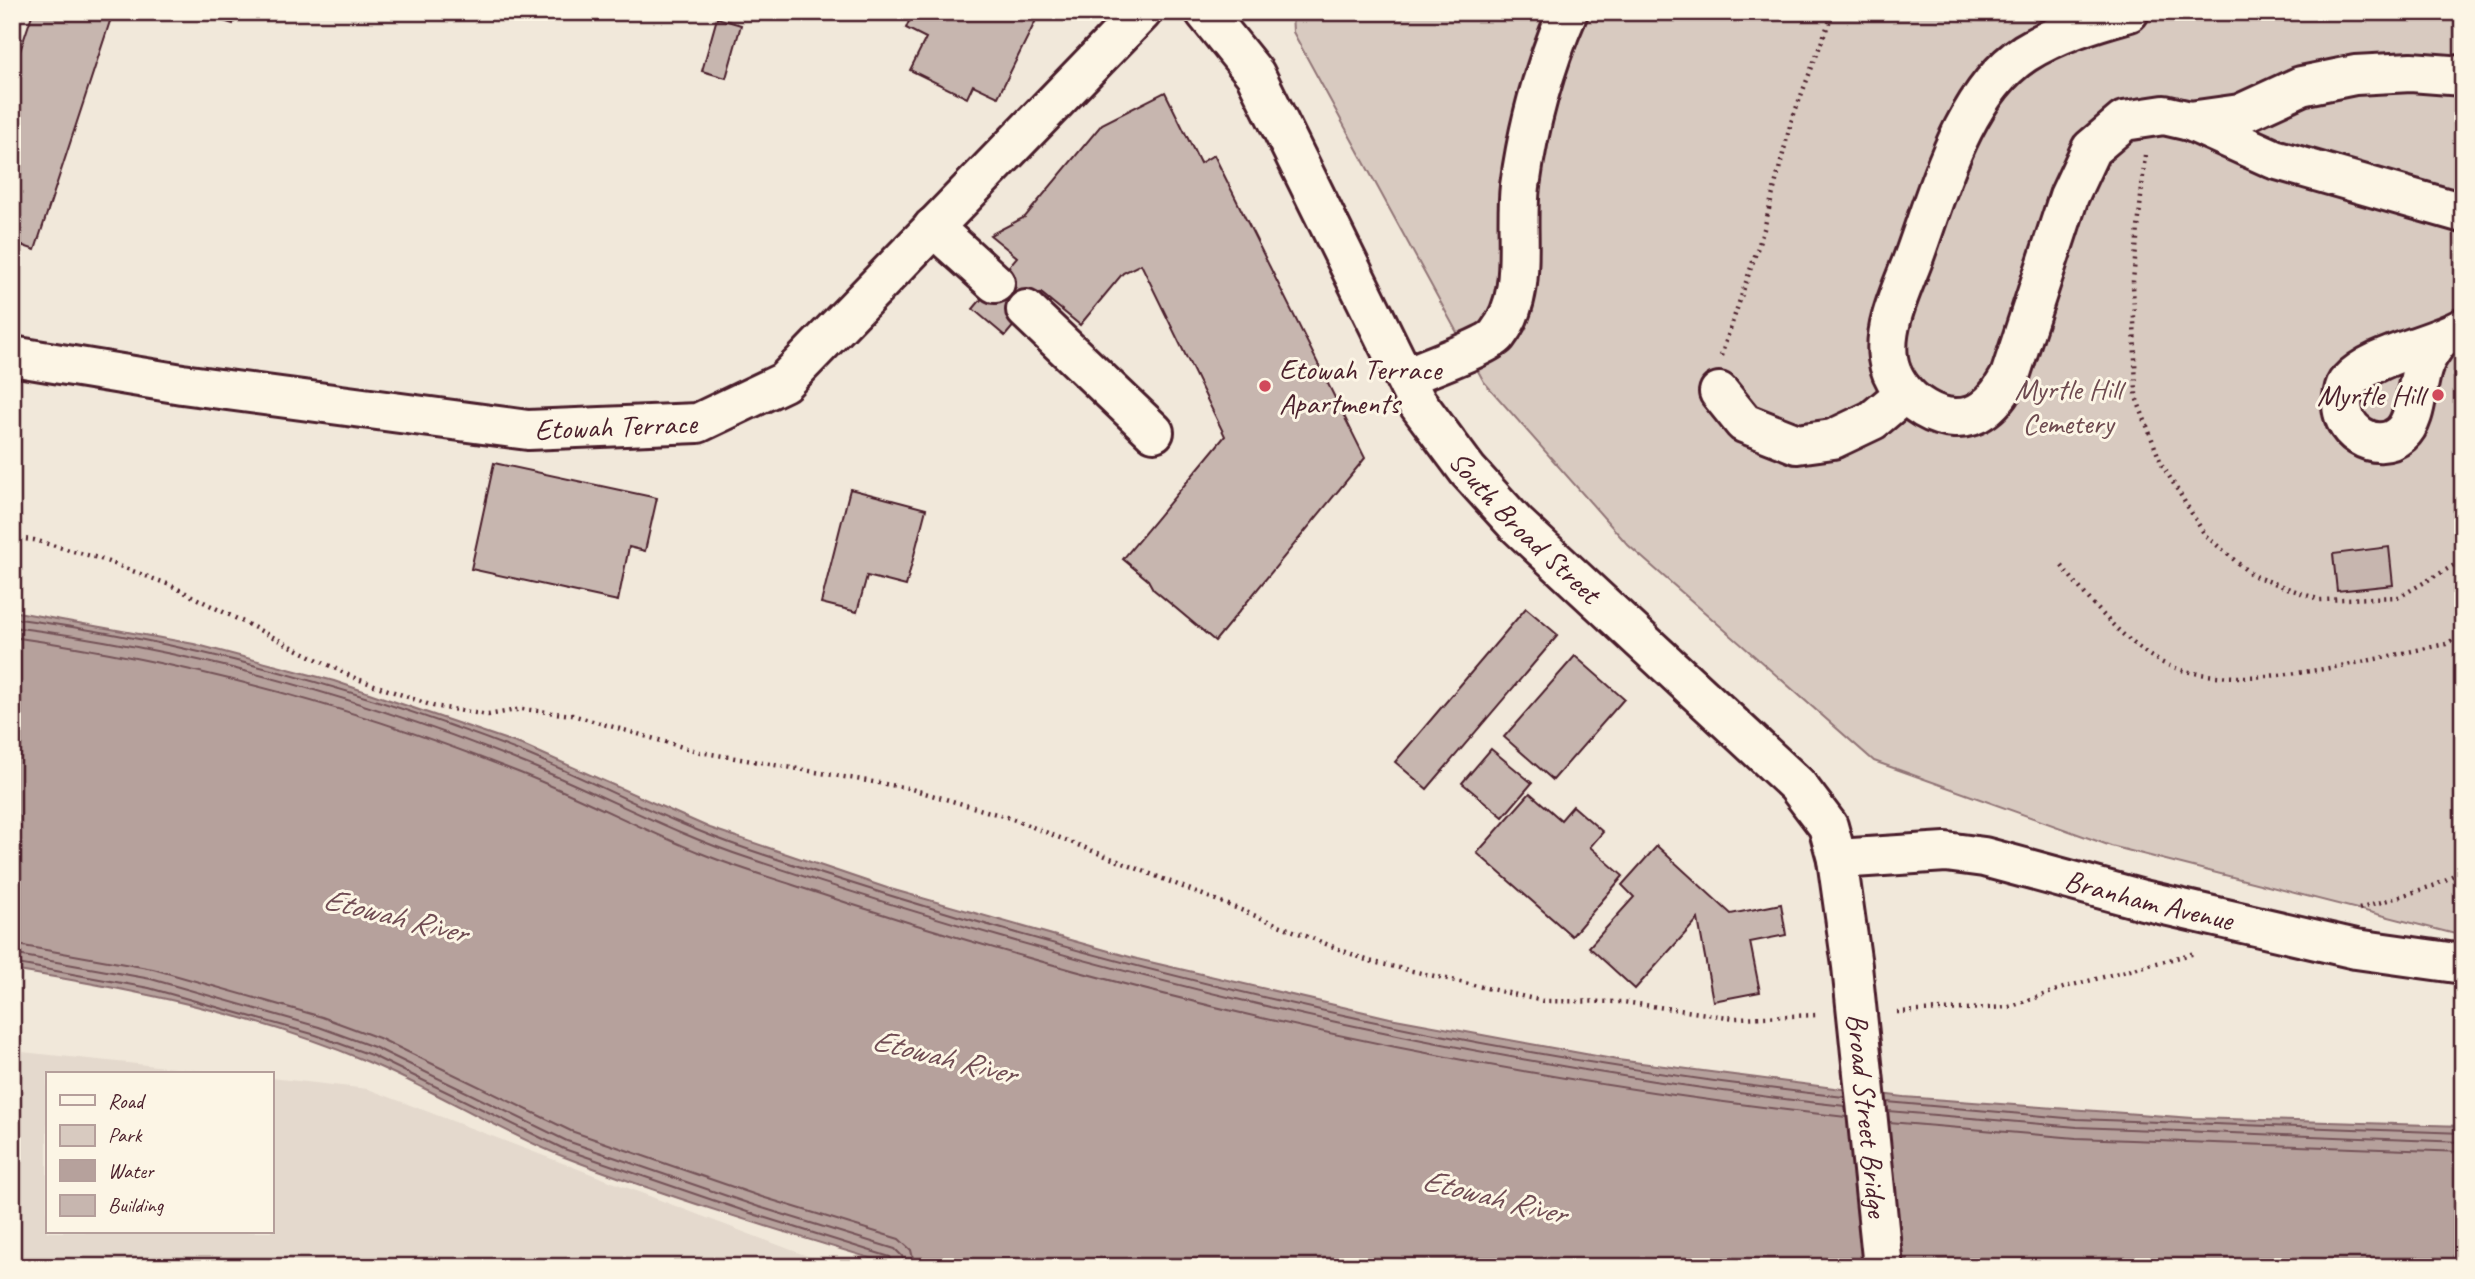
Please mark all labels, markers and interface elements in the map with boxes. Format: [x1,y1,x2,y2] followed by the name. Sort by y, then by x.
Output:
[1279,350,1443,422] place label: Etowah Terrace Apartments
[2015,370,2126,442] park label: Myrtle Hill Cemetery
[2317,376,2429,414] place label: Myrtle Hill
[1257,378,1273,394] marker: Etowah Terrace Apartments
[2430,387,2446,403] marker: Myrtle Hill
[534,404,700,449] street label: Etowah Terrace
[1441,443,1610,614] street label: South Broad Street
[2061,861,2239,940] street label: Branham Avenue
[319,878,475,954] water label: Etowah River
[1838,1012,1897,1221] street label: Broad Street Bridge
[868,1019,1024,1095] water label: Etowah River
[46,1072,273,1234] legend
[108,1088,147,1114] text: Road
[108,1122,143,1148] text: Park
[108,1158,155,1184] text: Water
[1418,1159,1574,1235] water label: Etowah River
[108,1192,165,1218] text: Building

